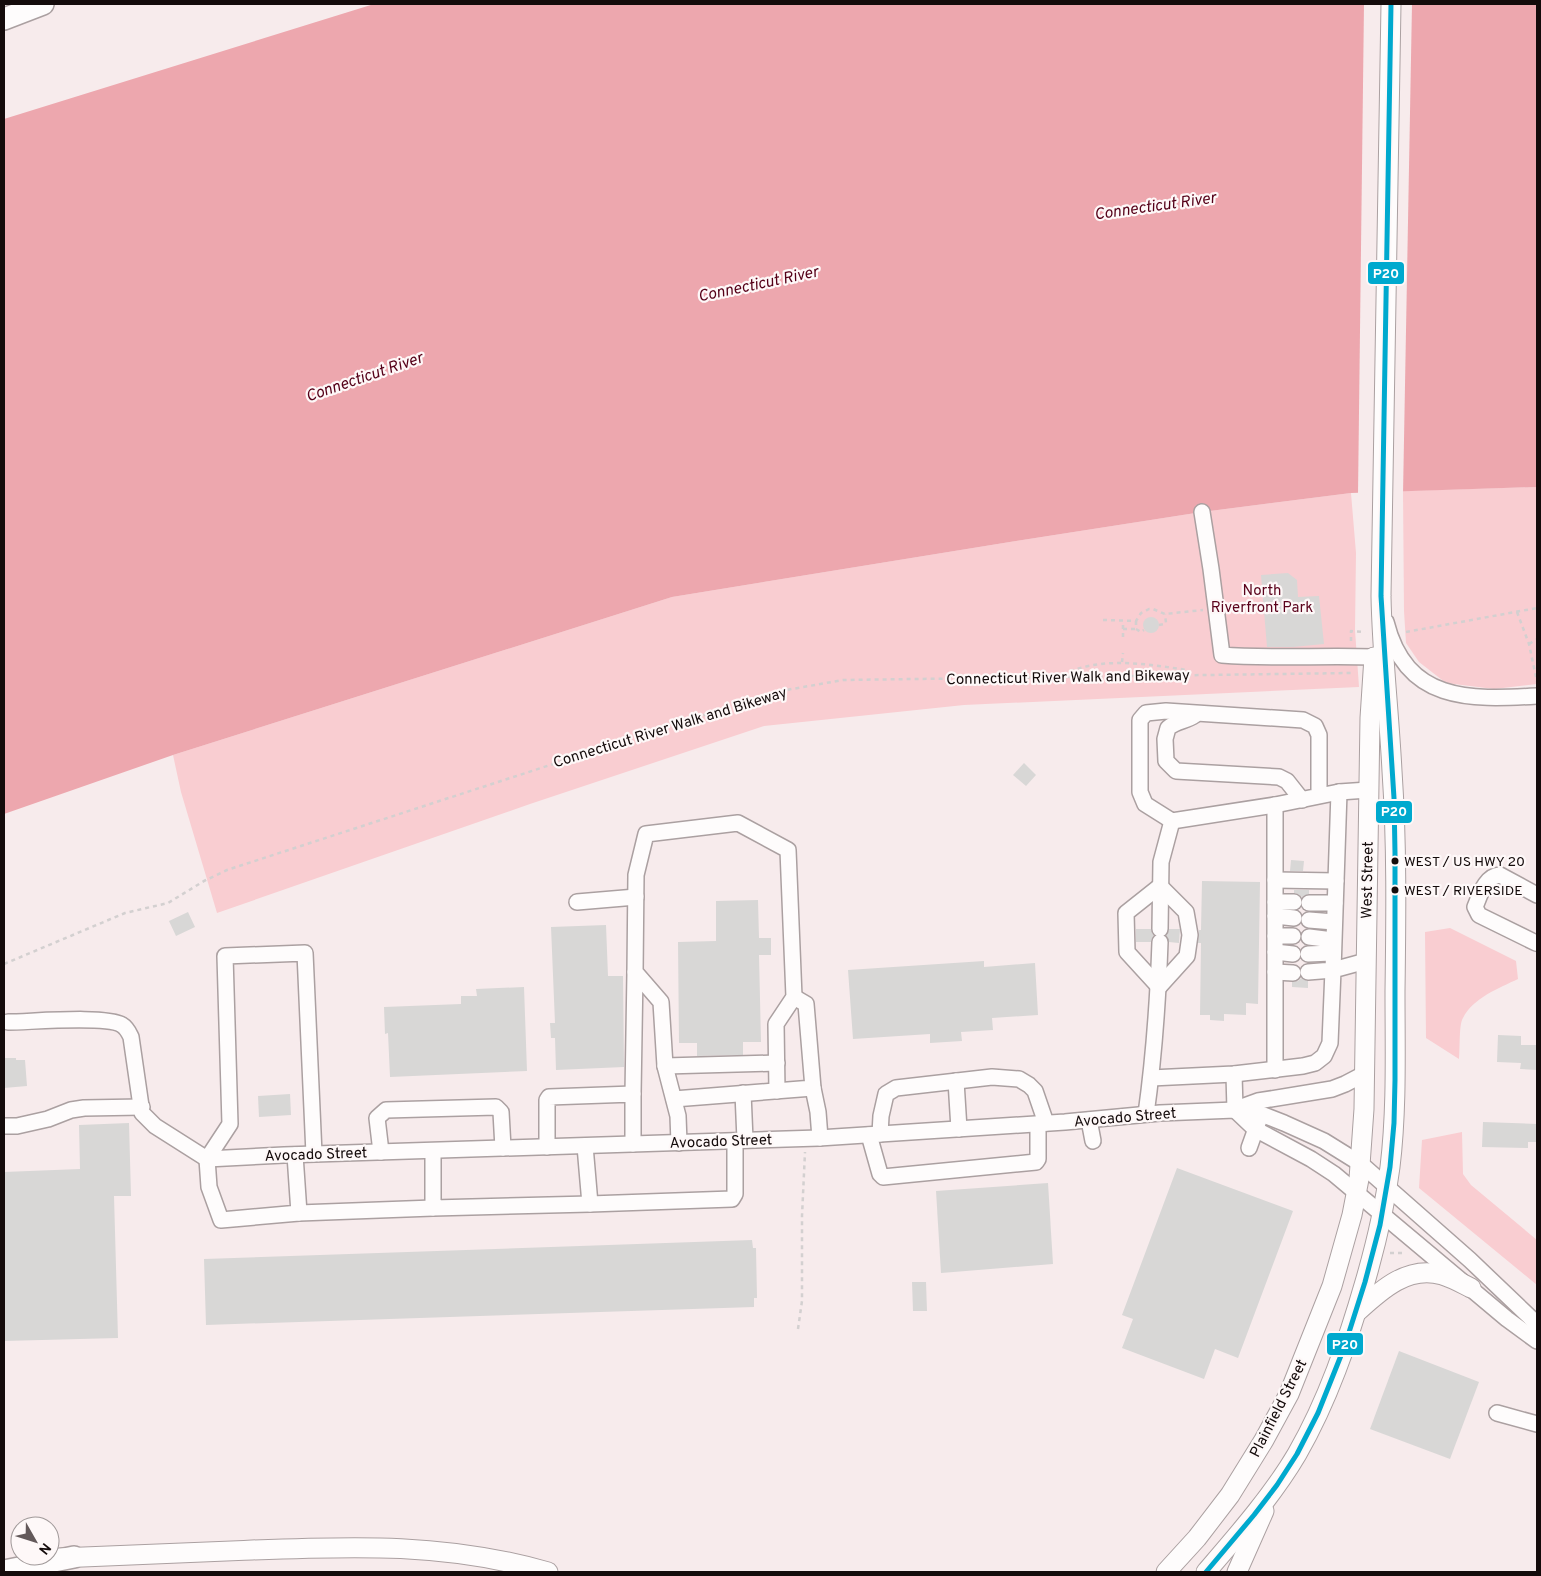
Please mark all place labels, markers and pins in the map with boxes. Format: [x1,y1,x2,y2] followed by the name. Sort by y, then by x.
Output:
[1404,854,1525,871] place label: WEST / US HWY 20
[1390,856,1400,866] marker: WEST / US HWY 20
[1404,883,1523,900] place label: WEST / RIVERSIDE
[1390,885,1400,895] marker: WEST / RIVERSIDE

